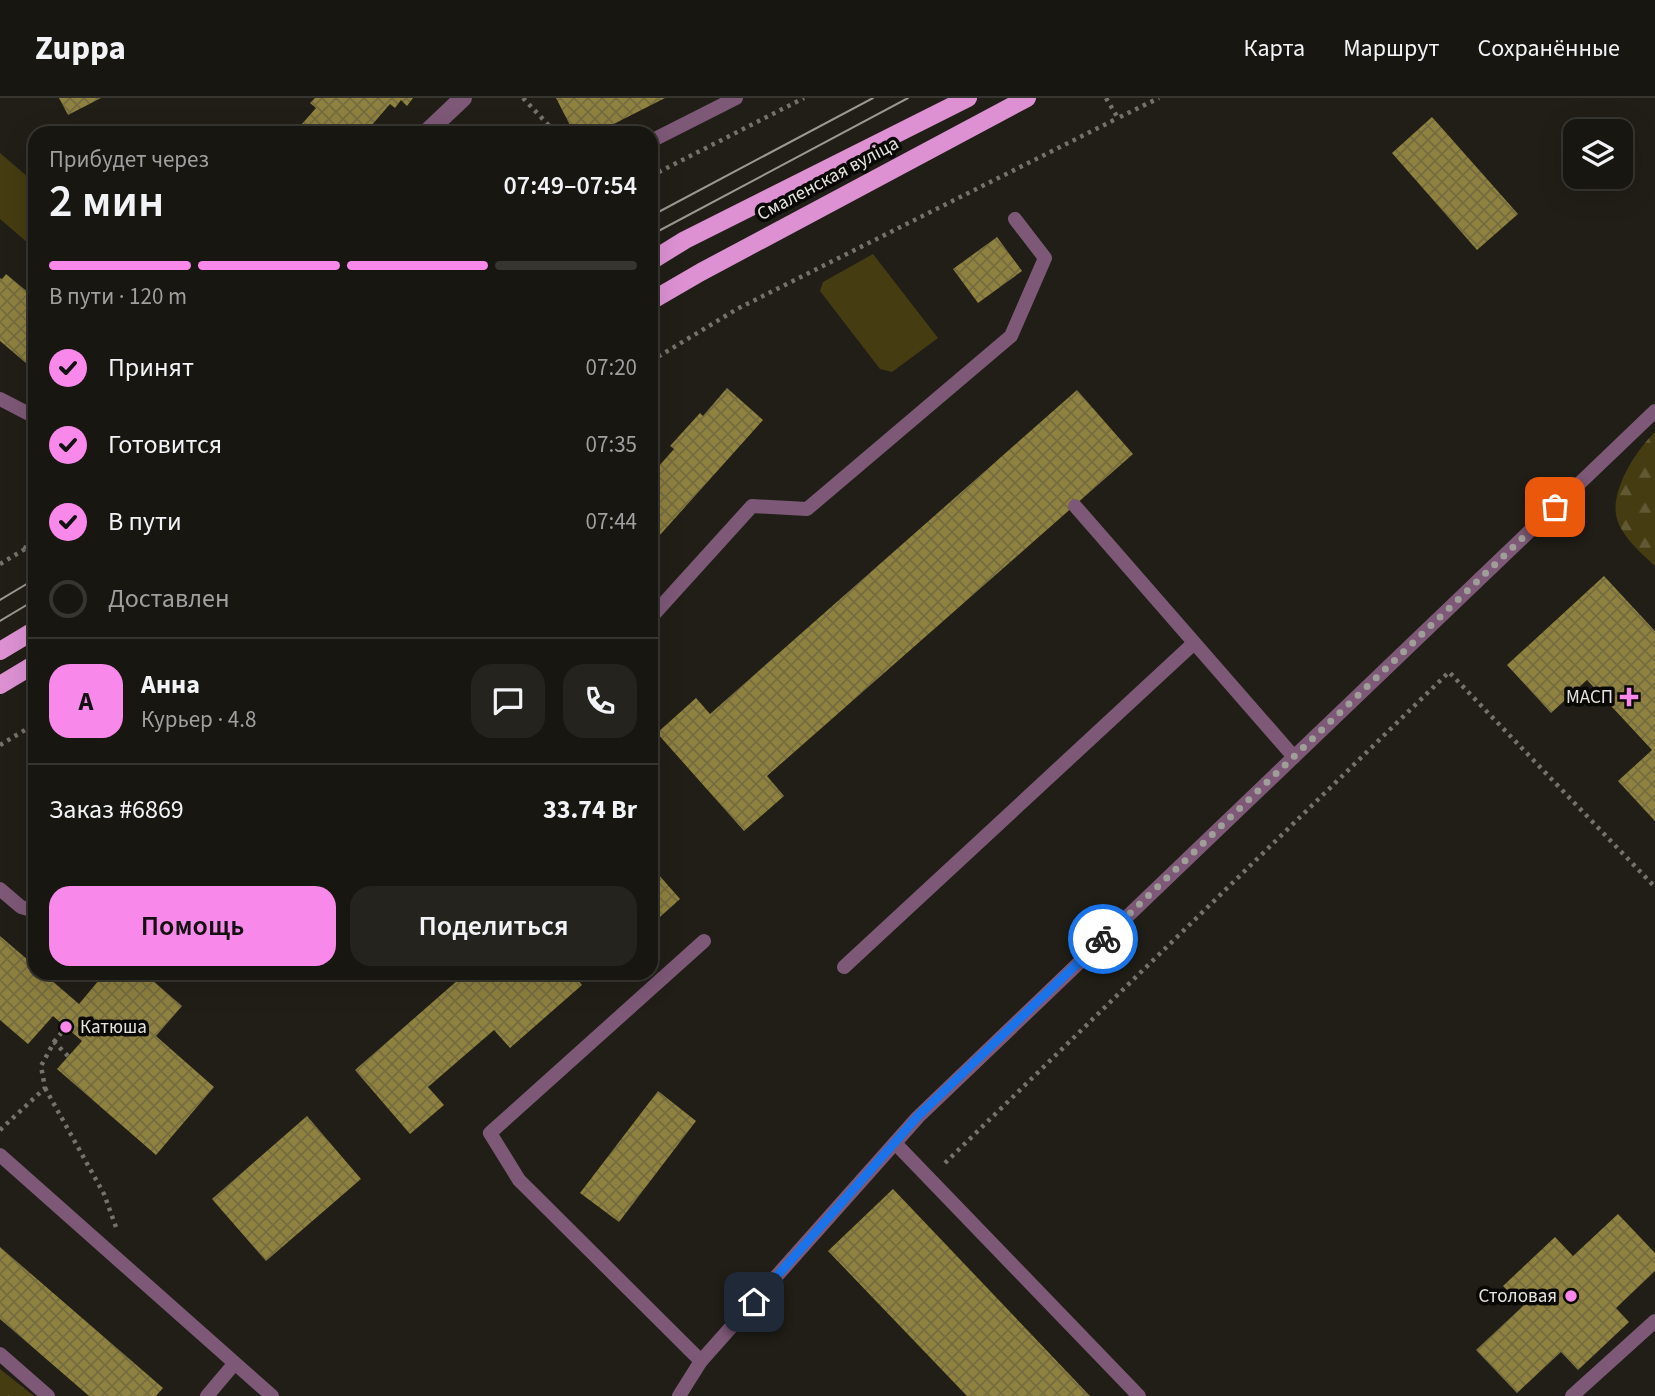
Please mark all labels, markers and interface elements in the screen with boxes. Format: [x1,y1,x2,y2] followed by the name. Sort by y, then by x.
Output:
[35,25,126,72] text: Zuppa
[1244,31,1305,66] text: Карта
[1343,31,1439,66] text: Маршрут
[1477,31,1620,66] text: Сохранённые
[1563,119,1633,189] map controls
[1563,119,1633,189] button: layers
[752,130,904,228] street label: Смаленская вуліца
[49,143,209,176] text: Прибудет через
[504,167,637,204] text: 07:49–07:54
[49,169,164,234] text: 2 мин
[49,280,187,313] text: В пути · 120 m
[49,349,87,387] icon: check
[108,349,194,386] text: Принят
[586,351,637,384] text: 07:20
[49,426,87,464] icon: check
[108,426,222,463] text: Готовится
[586,428,637,461] text: 07:35
[1525,477,1585,537] pin
[1536,488,1574,526] icon: bag
[49,503,87,541] icon: check
[108,503,182,540] text: В пути
[586,505,637,538] text: 07:44
[108,580,230,617] text: Доставлен
[471,664,545,738] button: chat
[563,664,637,738] button: phone
[141,666,200,703] text: Анна
[79,683,93,720] text: А
[1566,684,1613,711] place label: МАСП
[1619,687,1639,707] marker: МАСП
[141,703,256,736] text: Курьер · 4.8
[49,791,184,828] text: Заказ #6869
[543,791,637,828] text: 33.74 Br
[49,886,336,966] button: Помощь
[350,886,637,966] button: Поделиться
[1068,904,1138,974] courier
[1084,920,1122,958] icon: bike
[80,1014,147,1041] place label: Катюша
[58,1019,74,1035] marker: Катюша
[724,1272,784,1332] pin
[735,1283,773,1321] icon: home
[1478,1283,1557,1310] place label: Столовая
[1563,1288,1579,1304] marker: Столовая

